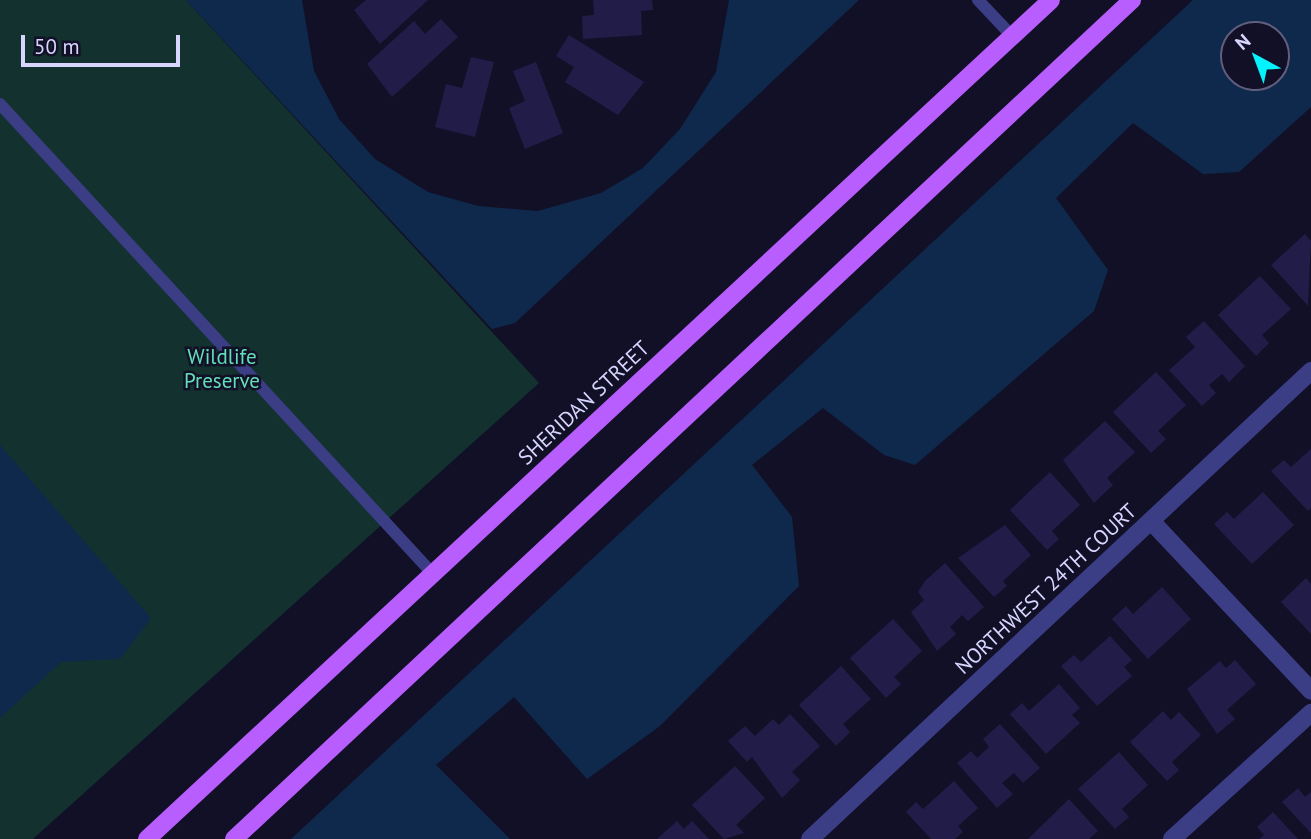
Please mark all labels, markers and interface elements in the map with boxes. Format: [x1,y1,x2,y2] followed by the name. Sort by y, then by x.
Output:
[24,21,184,65] scale bar
[1220,21,1290,91] north arrow
[1230,29,1255,55] text: N
[34,33,80,60] text: 50 m
[513,336,655,470] street label: SHERIDAN STREET
[184,344,260,394] park label: Wildlife Preserve
[950,498,1142,680] street label: NORTHWEST 24TH COURT

